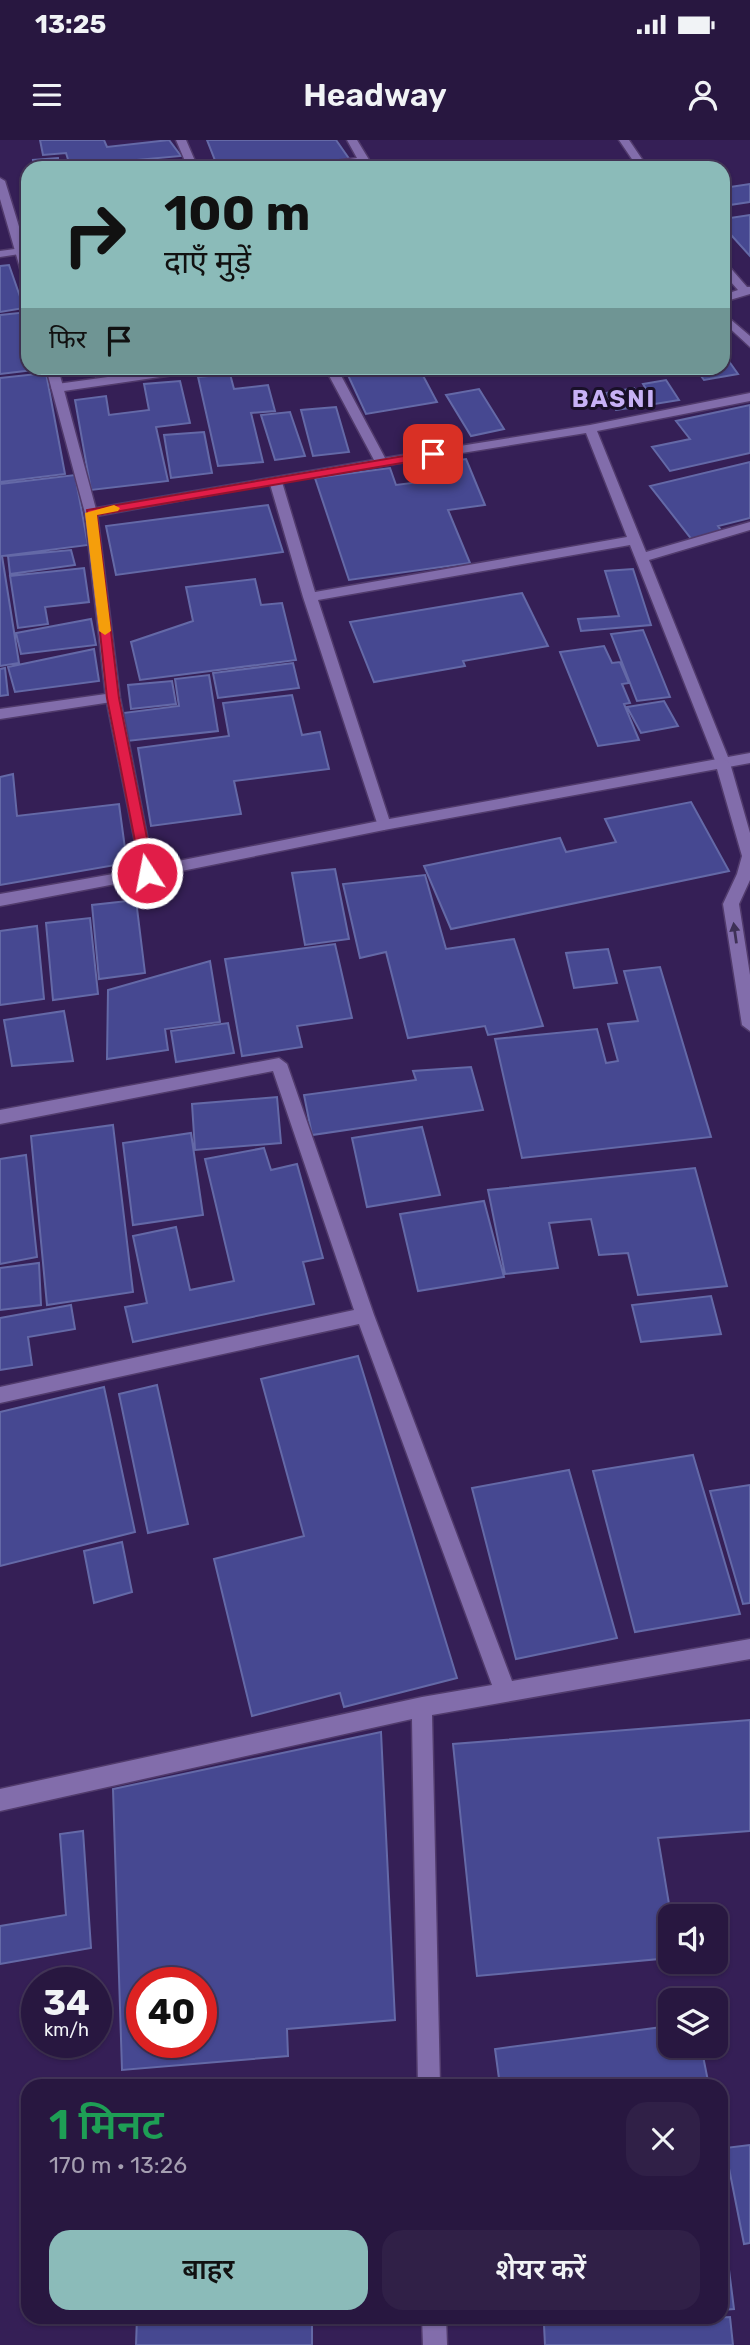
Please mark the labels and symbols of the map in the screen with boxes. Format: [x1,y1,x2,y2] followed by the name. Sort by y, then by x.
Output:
[572,385,656,413] district label: BASNI
[403,424,463,484] pin
[110,836,184,910] position arrow
[729,922,740,944] one-way arrow
[126,1967,217,2058] speed limit sign: 40

